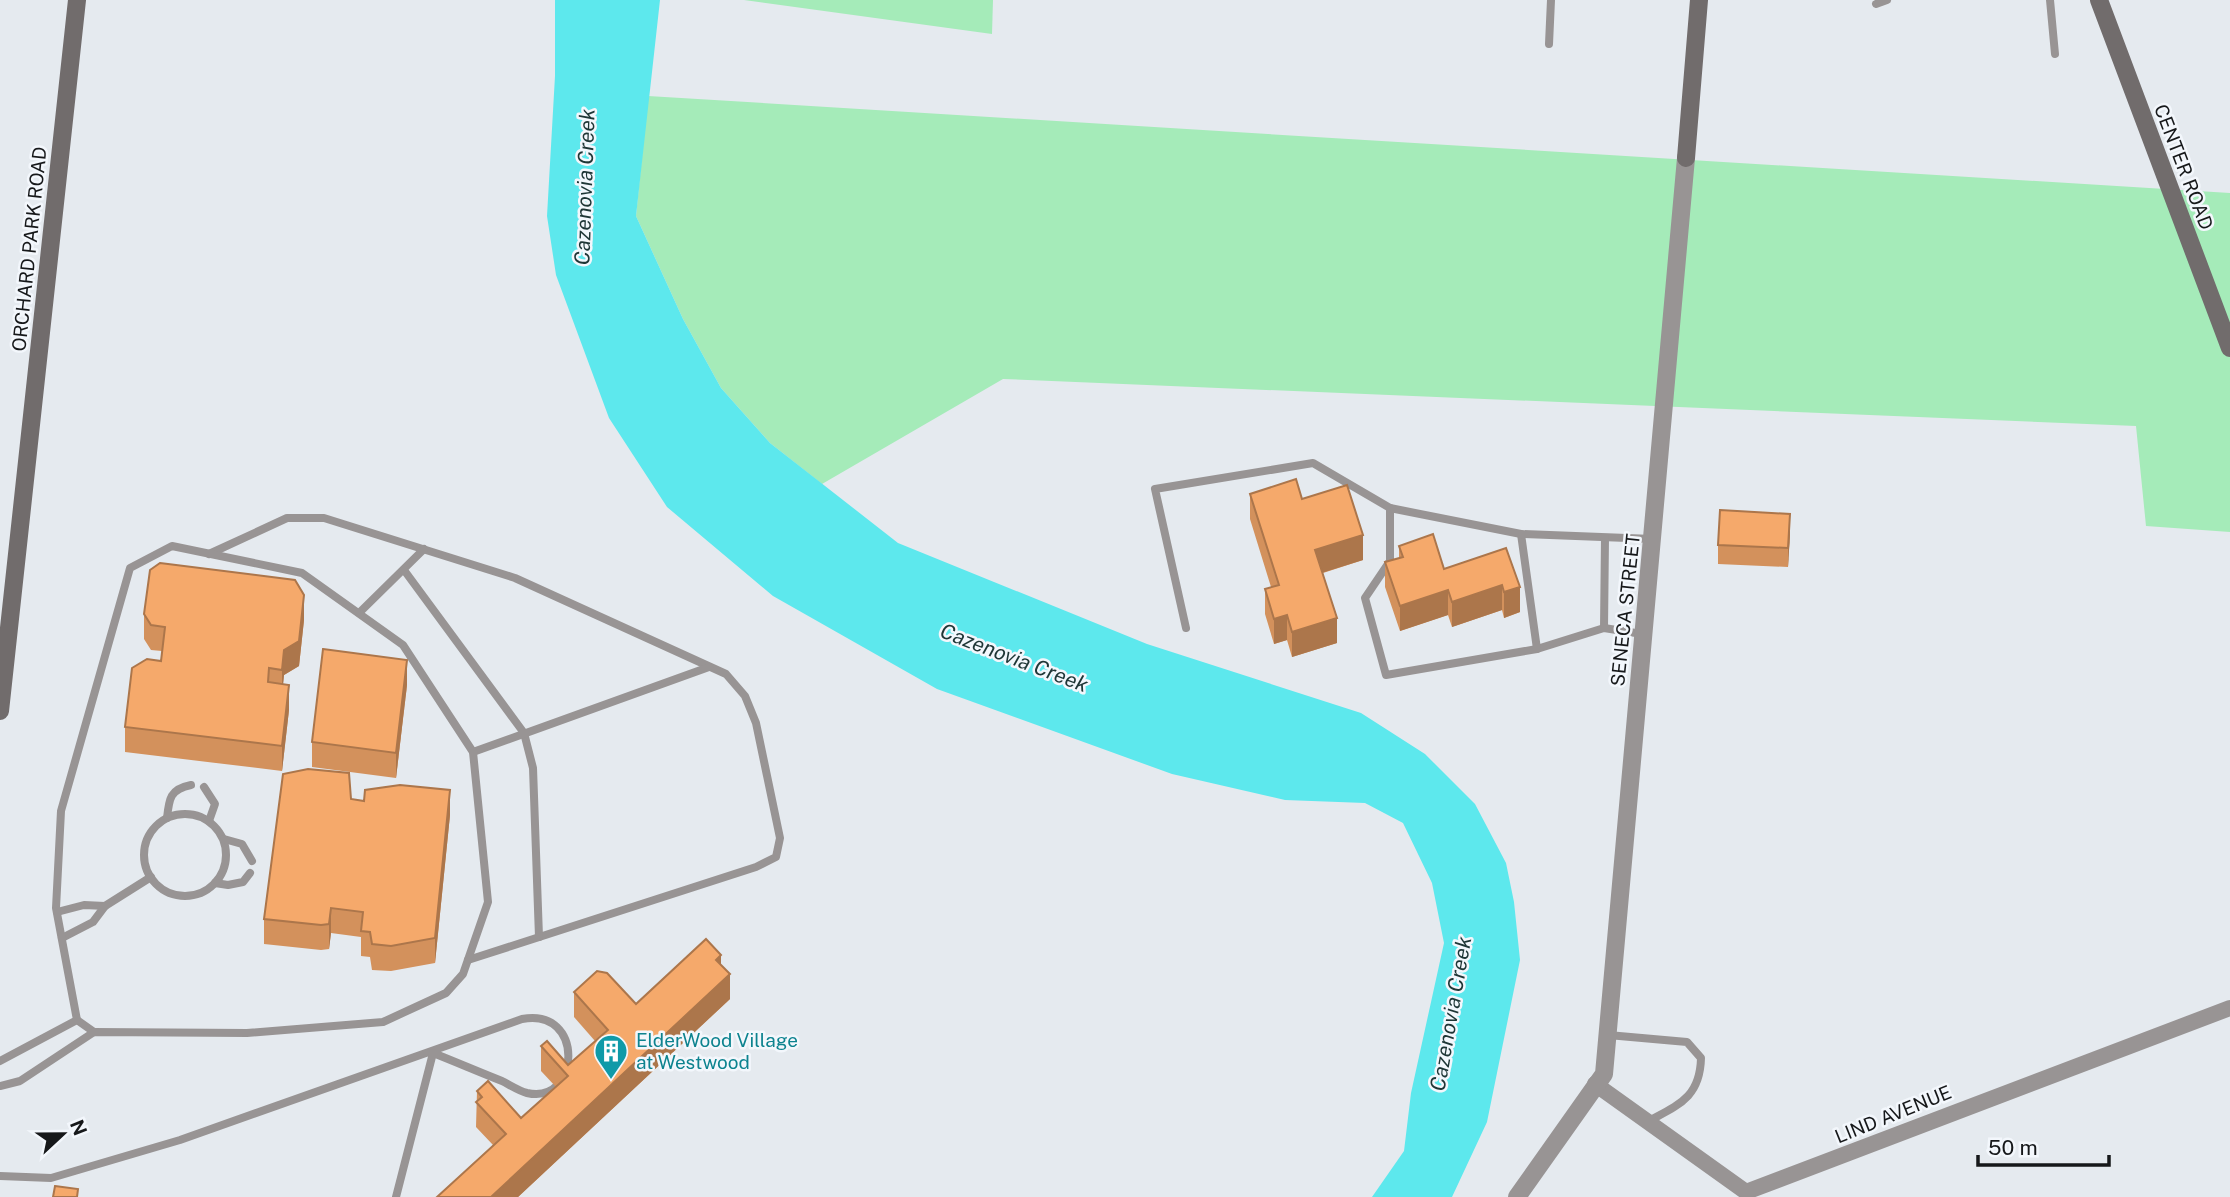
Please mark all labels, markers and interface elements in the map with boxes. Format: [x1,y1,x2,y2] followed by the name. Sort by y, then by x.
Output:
[2150,101,2218,233] street label: CENTER ROAD
[569,108,600,266] water label: Cazenovia Creek
[7,145,51,353] street label: ORCHARD PARK ROAD
[1606,533,1644,687] street label: SENECA STREET
[937,618,1092,697] water label: Cazenovia Creek
[1425,934,1477,1093] water label: Cazenovia Creek
[636,1029,798,1073] place label: ElderWood Village at Westwood
[592,1032,630,1081] building icon: ElderWood Village at Westwood
[1831,1081,1955,1147] street label: LIND AVENUE
[28,1099,98,1169] north arrow
[66,1117,92,1139] text: N
[1978,1124,2109,1168] scale bar
[1988,1135,2038,1160] text: 50 m

